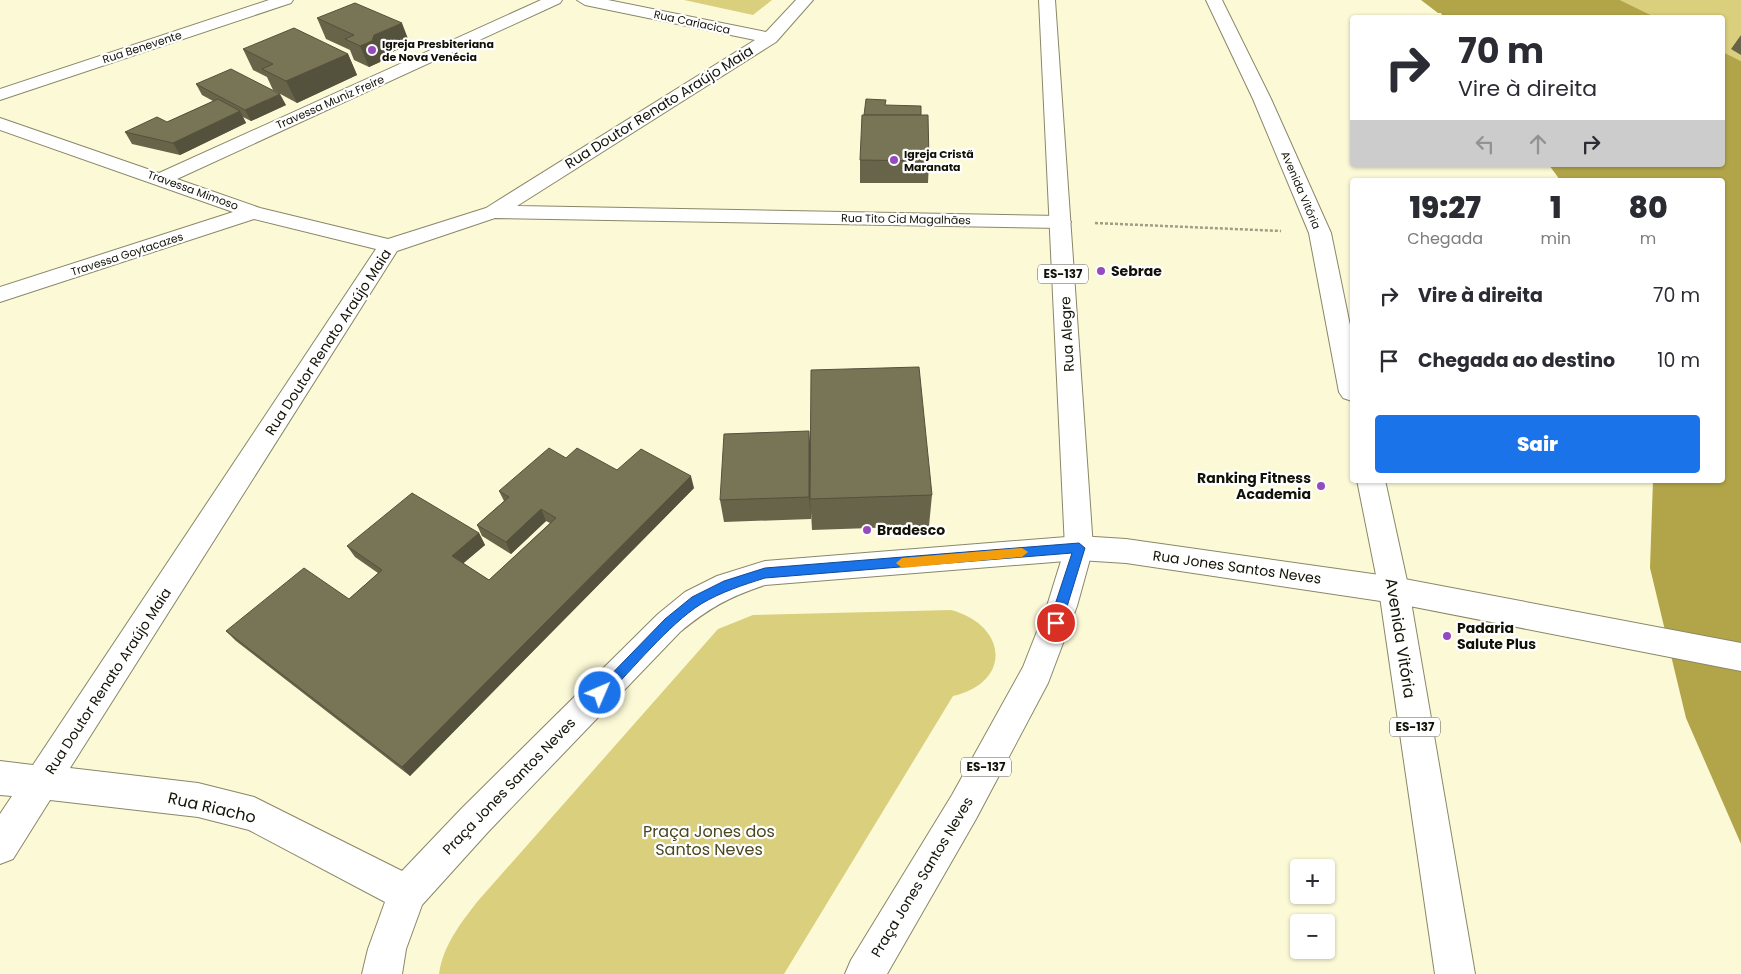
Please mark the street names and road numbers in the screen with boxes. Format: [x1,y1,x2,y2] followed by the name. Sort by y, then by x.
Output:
[652,6,732,38] street label: Rua Cariacica
[100,27,184,67] street label: Rua Benevente
[561,41,757,173] street label: Rua Doutor Renato Araújo Maia
[273,71,387,133] street label: Travessa Muniz Freire
[1277,148,1325,232] street label: Avenida Vitória
[145,166,241,214] street label: Travessa Mimoso
[841,210,971,228] street label: Rua Tito Cid Magalhães
[69,228,185,280] street label: Travessa Goytacazes
[260,245,396,439] street label: Rua Doutor Renato Araújo Maia
[1038,264,1088,284] road number: ES-137
[1055,295,1079,372] street label: Rua Alegre
[1152,545,1322,589] street label: Rua Jones Santos Neves
[1380,576,1421,700] street label: Avenida Vitória
[40,584,176,778] street label: Rua Doutor Renato Araújo Maia
[438,713,580,859] street label: Praça Jones Santos Neves
[1390,718,1440,736] road number: ES-137
[961,758,1011,776] road number: ES-137
[166,786,258,829] street label: Rua Riacho
[866,793,978,961] street label: Praça Jones Santos Neves

